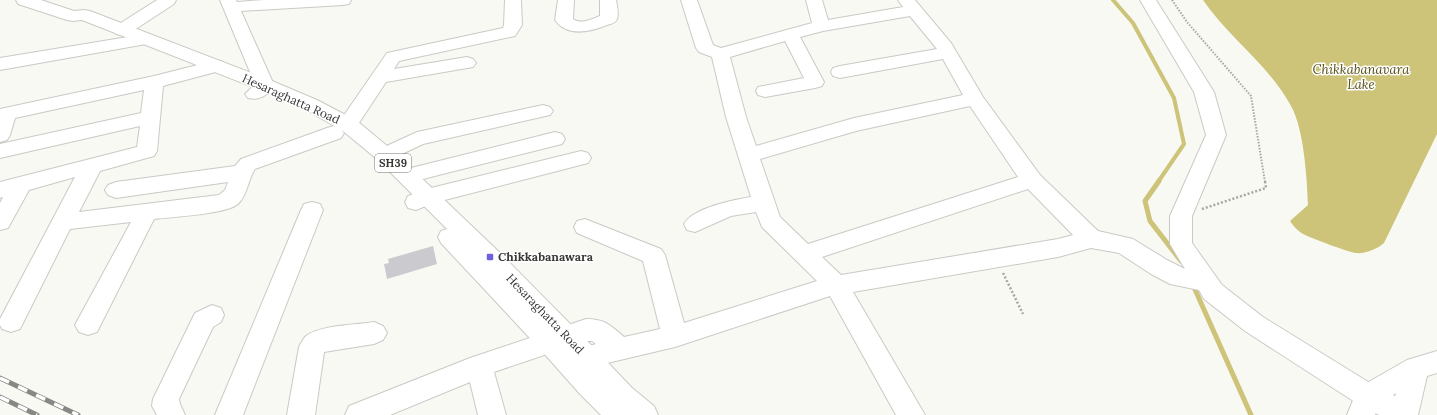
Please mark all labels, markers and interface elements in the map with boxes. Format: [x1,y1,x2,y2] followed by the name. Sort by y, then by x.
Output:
[1313,61,1410,93] water label: Chikkabanavara Lake
[240,70,342,127] street label: Hesaraghatta Road
[375,154,411,172] road number: SH39
[498,249,594,264] place label: Chikkabanawara
[485,252,495,262] marker: Chikkabanawara
[503,271,587,357] street label: Hesaraghatta Road

